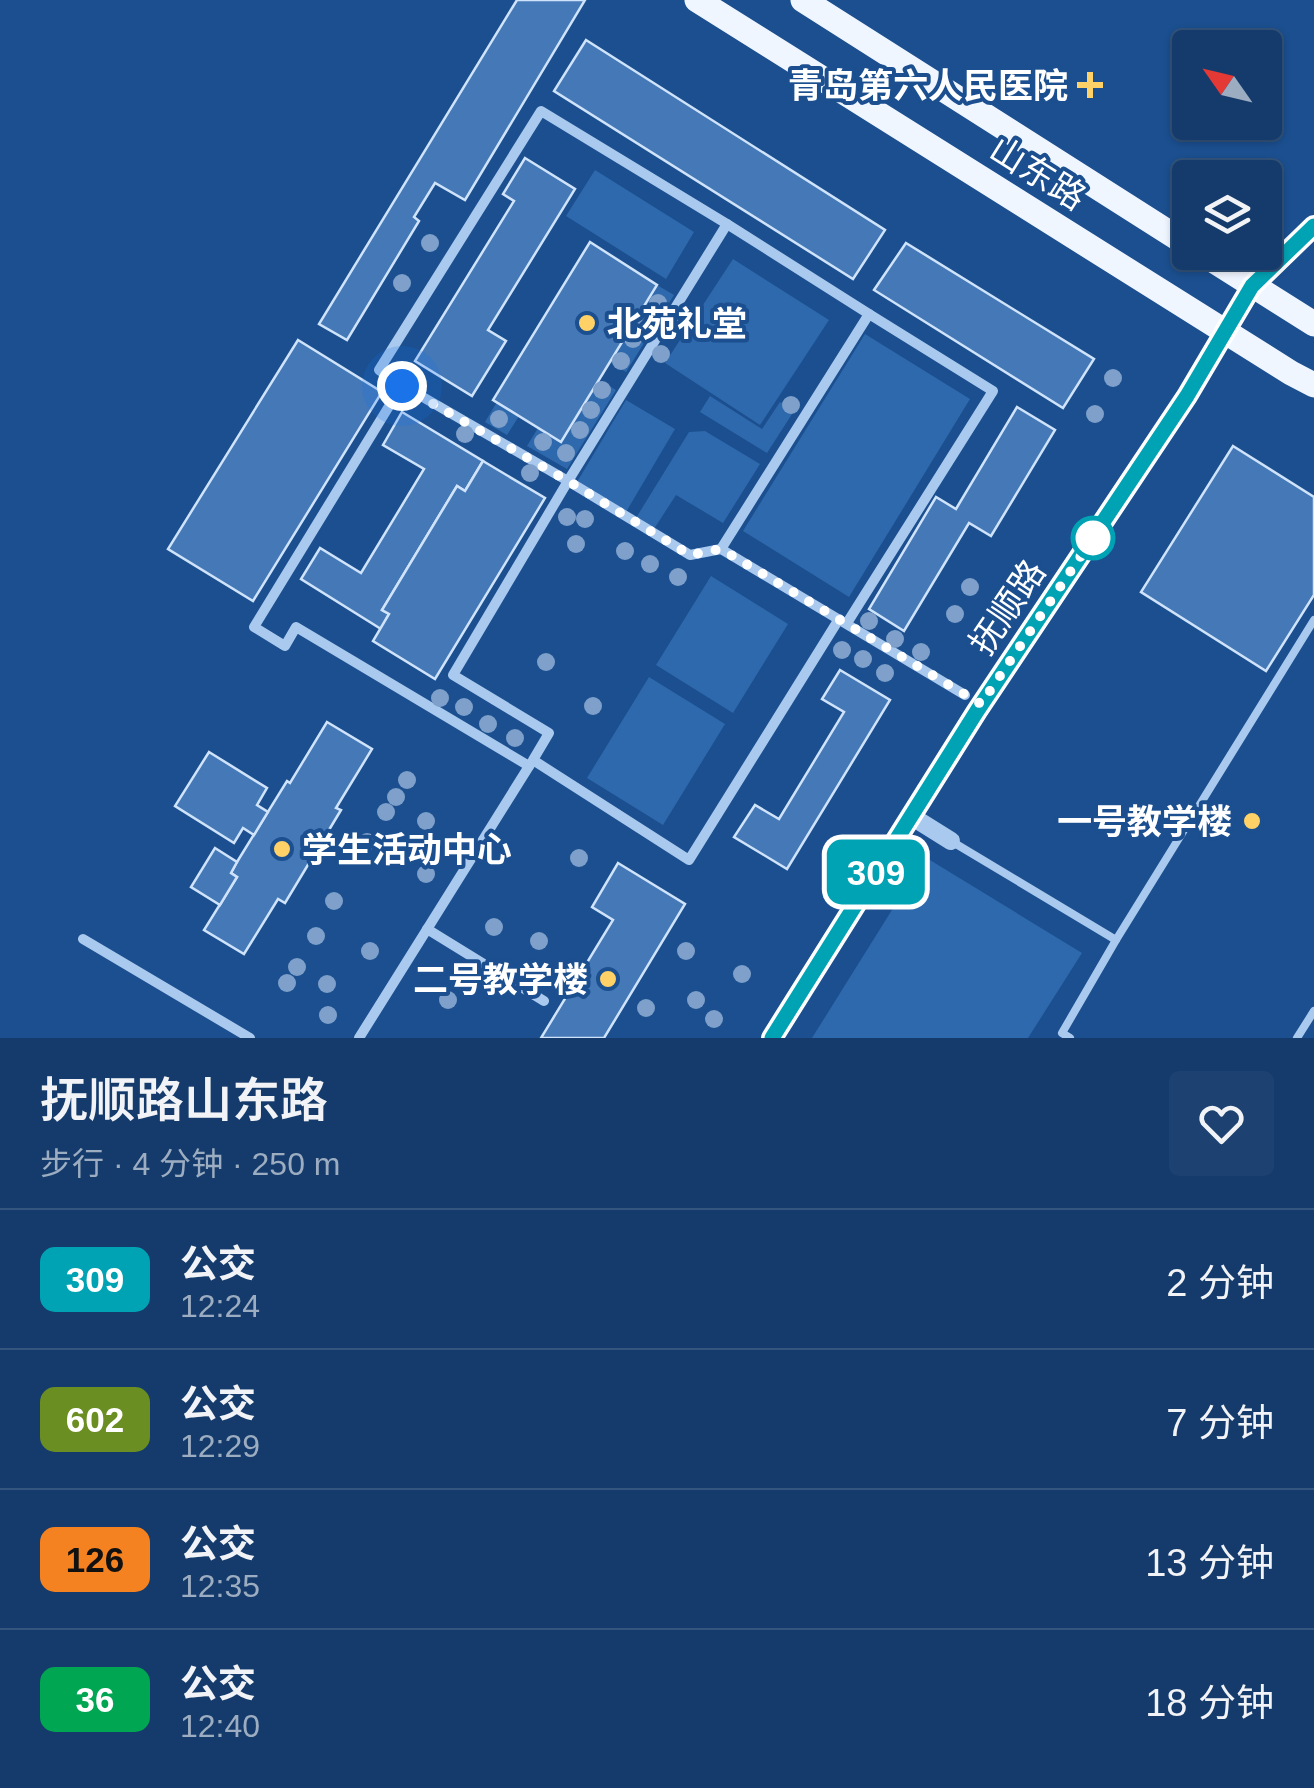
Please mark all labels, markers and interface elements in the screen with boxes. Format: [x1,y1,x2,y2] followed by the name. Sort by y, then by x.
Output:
[1172,30,1282,140] north arrow
[1172,30,1282,270] map controls
[788,66,1068,105] place label: 青岛第六人民医院
[1077,72,1103,98] marker: 青岛第六人民医院
[983,129,1093,217] street label: 山东路
[1172,160,1282,270] button: layers
[607,304,747,343] place label: 北苑礼堂
[576,312,598,334] marker: 北苑礼堂
[377,361,427,411] your location
[1072,517,1114,559] unlabelled marker
[961,553,1053,661] street label: 抚顺路
[1057,802,1232,841] place label: 一号教学楼
[1241,810,1263,832] marker: 一号教学楼
[302,830,512,869] place label: 学生活动中心
[271,838,293,860] marker: 学生活动中心
[818,840,934,904] line badge: 309
[847,853,905,892] text: 309
[413,960,588,999] place label: 二号教学楼
[597,968,619,990] marker: 二号教学楼
[1169,1071,1274,1176] button: heart
[40,1074,328,1127] text: 抚顺路山东路
[40,1146,341,1182] text: 步行 · 4 分钟 · 250 m
[180,1243,256,1285] text: 公交
[66,1260,124,1299] text: 309
[1166,1262,1274,1304] text: 2 分钟
[180,1288,260,1324] text: 12:24
[180,1383,256,1425] text: 公交
[66,1400,124,1439] text: 602
[1166,1402,1274,1444] text: 7 分钟
[180,1428,260,1464] text: 12:29
[180,1523,256,1565] text: 公交
[66,1540,124,1579] text: 126
[1145,1542,1274,1584] text: 13 分钟
[180,1568,260,1604] text: 12:35
[180,1663,256,1705] text: 公交
[76,1680,114,1719] text: 36
[1145,1682,1274,1724] text: 18 分钟
[180,1708,260,1744] text: 12:40

